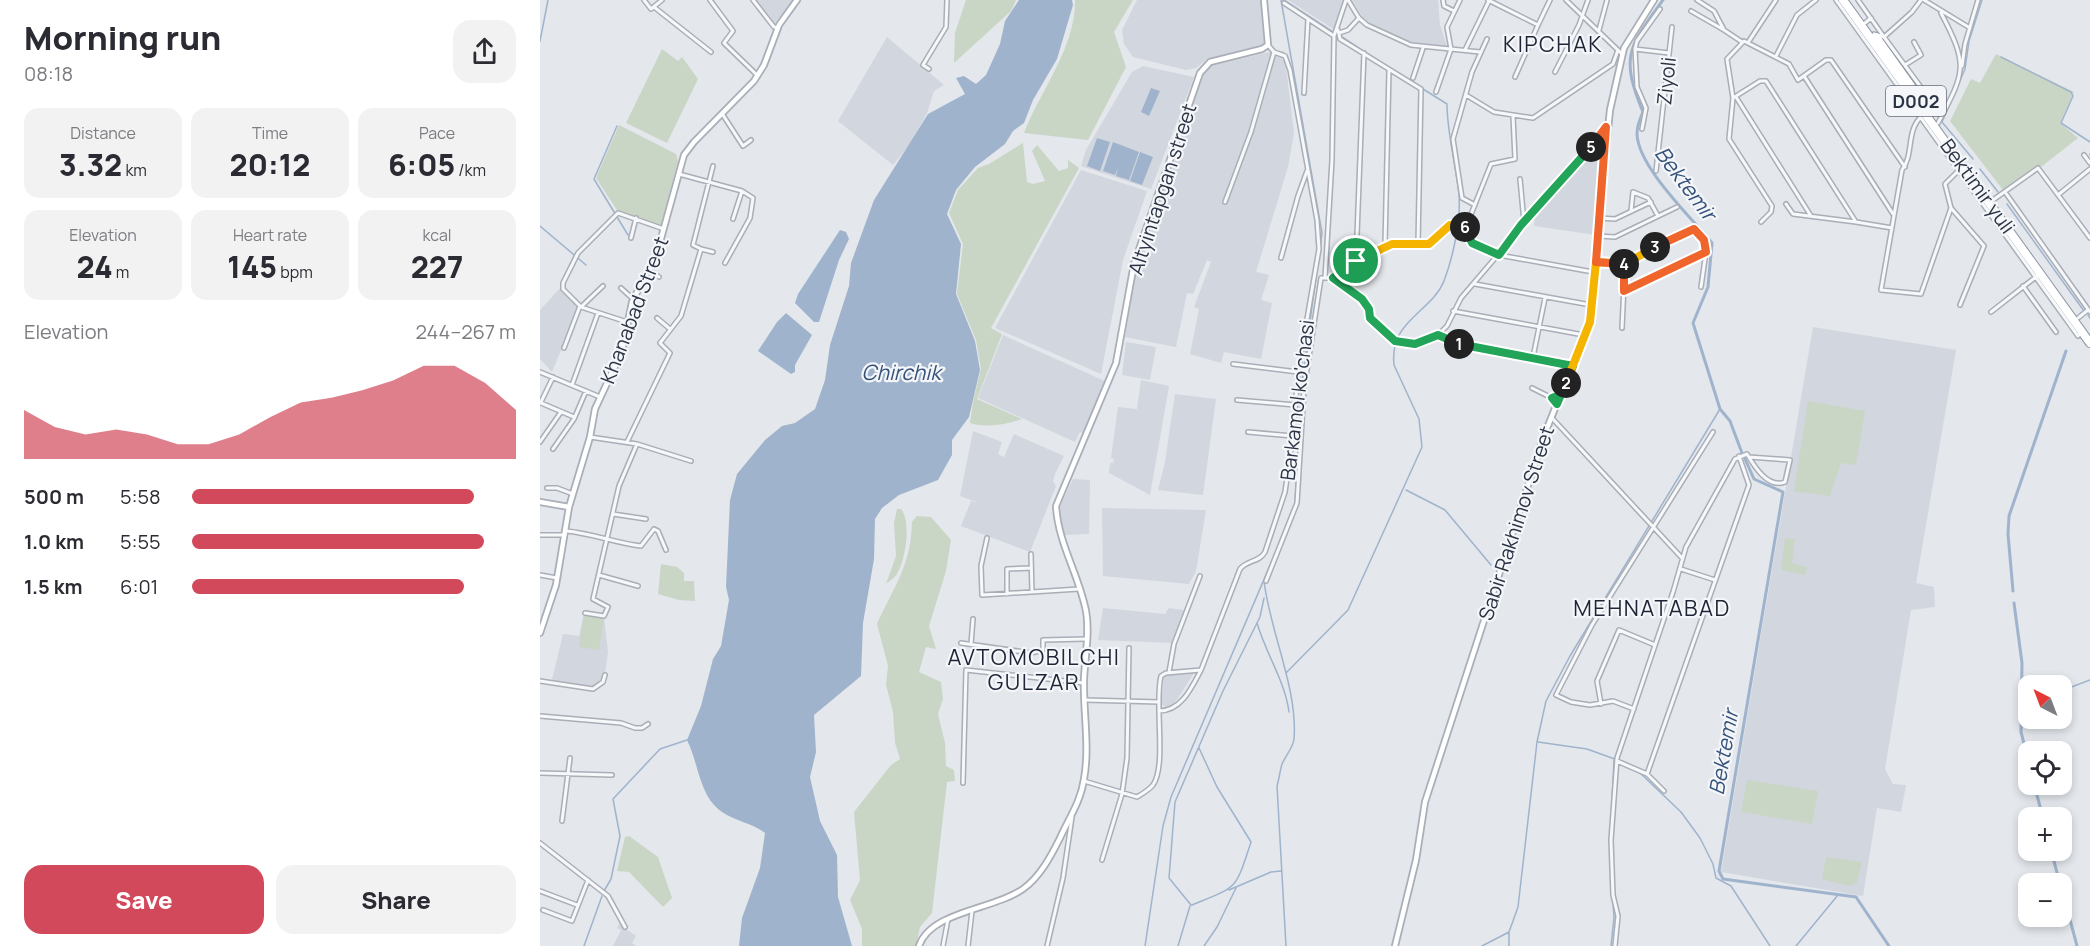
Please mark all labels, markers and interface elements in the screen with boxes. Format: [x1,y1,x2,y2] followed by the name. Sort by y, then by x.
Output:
[24,15,221,60] text: Morning run
[453,20,516,83] button: share
[1503,29,1603,59] district label: KIPCHAK
[1650,56,1682,106] street label: Ziyoli
[24,60,73,87] text: 08:18
[1886,86,1946,116] road number: D002
[1122,100,1202,278] street label: Altyintapgan street
[70,122,136,144] text: Distance
[252,122,288,144] text: Time
[419,122,455,144] text: Pace
[1576,132,1606,162] pin: 5
[1934,133,2022,239] street label: Bektimir yuli
[1586,136,1596,158] text: 5
[1649,140,1724,228] water label: Bektemir
[59,144,122,185] text: 3.32
[230,144,310,185] text: 20:12
[388,144,455,185] text: 6:05
[122,159,147,181] text: km
[455,159,486,181] text: /km
[1450,212,1480,242] pin: 6
[1460,216,1470,238] text: 6
[69,224,137,246] text: Elevation
[233,224,307,246] text: Heart rate
[422,224,452,246] text: kcal
[1640,232,1670,262] pin: 3
[594,233,674,387] street label: Khanabad Street
[1330,235,1381,286] pin
[1650,236,1660,258] text: 3
[1339,244,1372,277] icon: arrive
[77,246,113,287] text: 24
[227,246,277,287] text: 145
[411,246,463,287] text: 227
[1609,249,1639,279] pin: 4
[1619,253,1629,275] text: 4
[113,261,129,283] text: m
[277,261,313,283] text: bpm
[24,318,108,345] text: Elevation
[416,318,516,345] text: 244–267 m
[1274,318,1320,482] street label: Barkamol ko'chasi
[1444,329,1474,359] pin: 1
[1455,333,1463,355] text: 1
[861,358,943,386] water label: Chirchik
[1551,368,1581,398] pin: 2
[1561,372,1571,394] text: 2
[1472,422,1560,624] street label: Sabir Rakhimov Street
[24,483,84,510] text: 500 m
[120,483,161,510] text: 5:58
[24,528,84,555] text: 1.0 km
[120,528,161,555] text: 5:55
[24,573,83,600] text: 1.5 km
[120,573,158,600] text: 6:01
[1573,593,1731,623] district label: MEHNATABAD
[948,642,1120,697] district label: AVTOMOBILCHI GULZAR
[2018,675,2072,729] north arrow
[2018,675,2072,927] map controls
[1702,705,1745,797] water label: Bektemir
[2018,741,2072,795] button: locate
[2018,807,2072,861] button: +
[24,865,264,934] button: Save
[276,865,516,934] button: Share
[2018,873,2072,927] button: −

